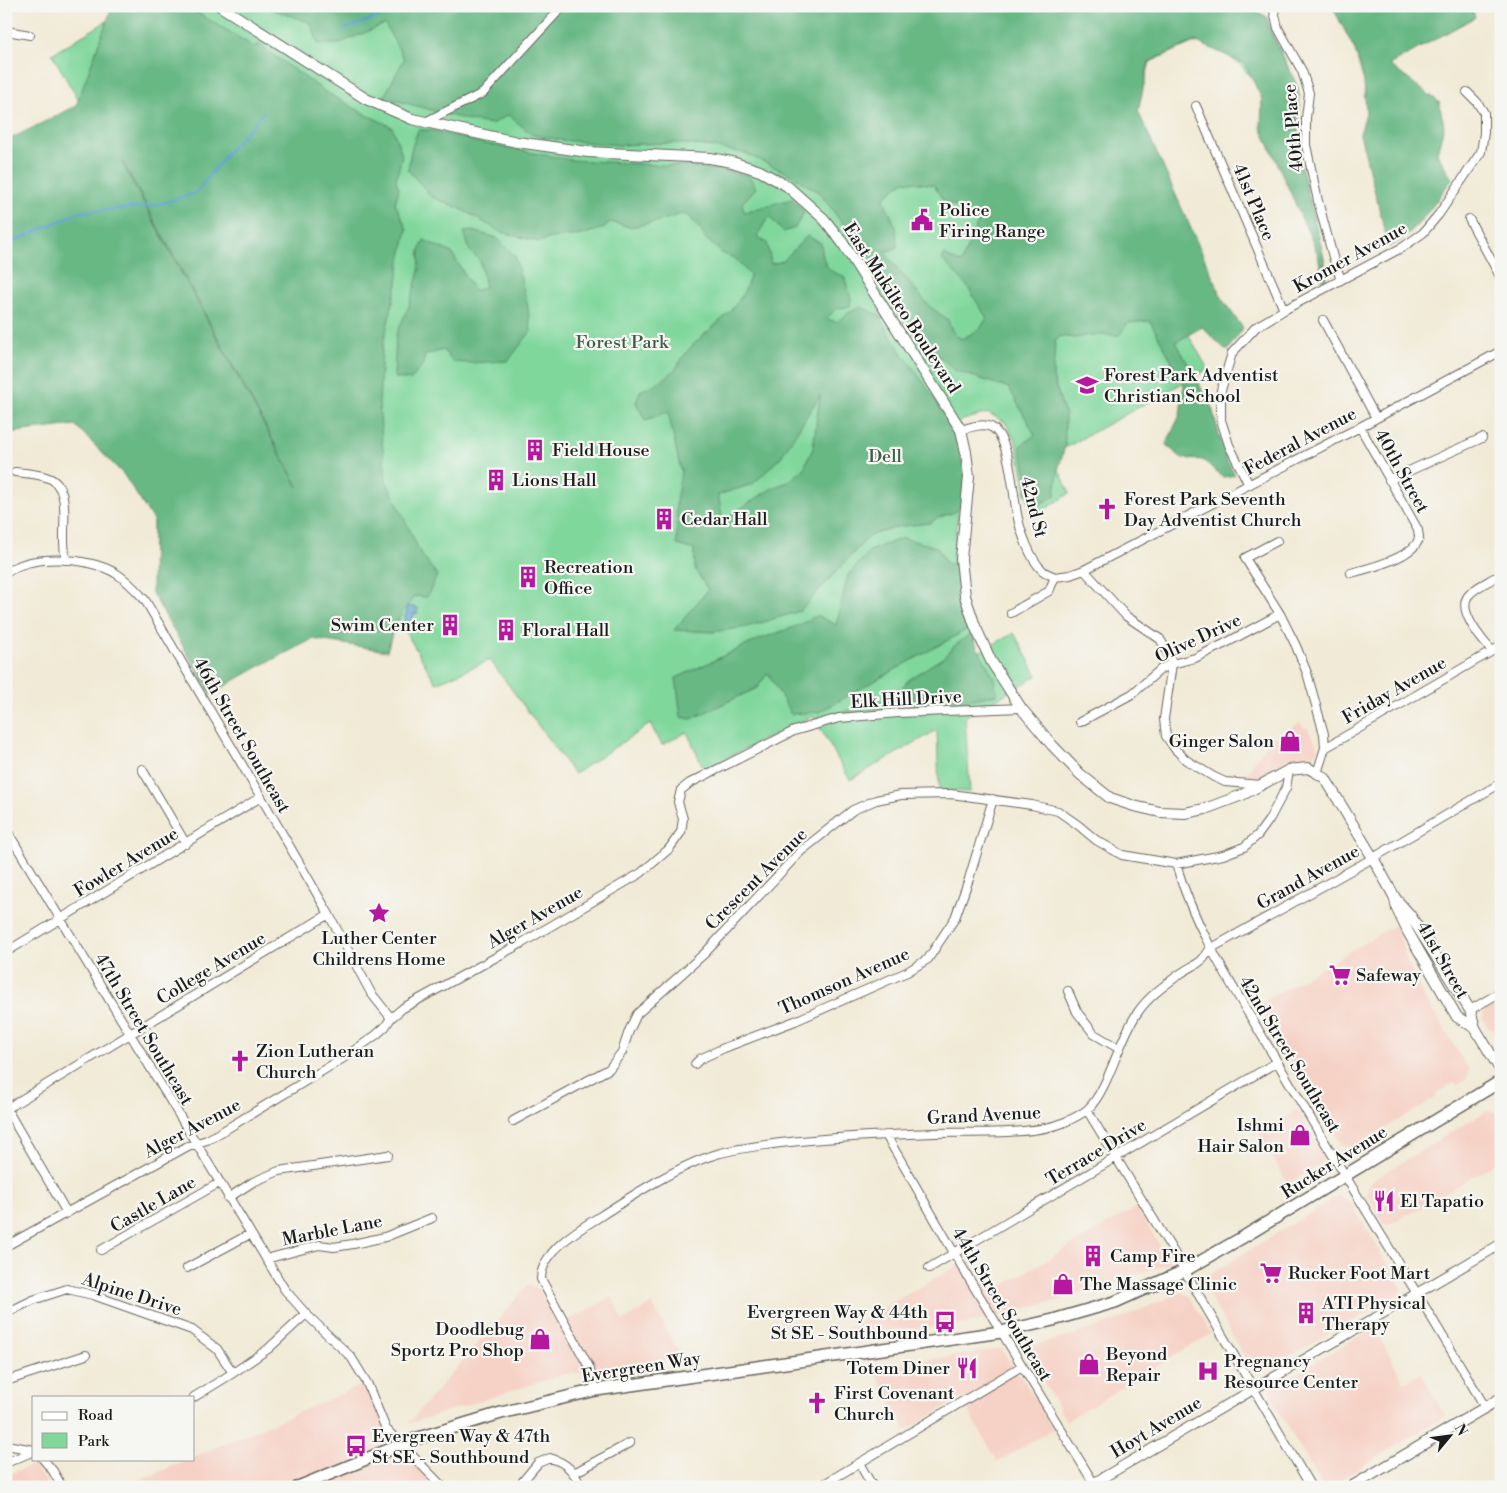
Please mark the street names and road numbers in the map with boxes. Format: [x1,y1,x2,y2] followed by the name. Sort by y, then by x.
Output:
[1278,83,1309,173] street label: 40th Place
[1227,160,1280,244] street label: 41st Place
[1289,217,1411,298] street label: Kromer Avenue
[838,219,966,399] street label: East Mukilteo Boulevard
[1240,402,1360,481] street label: Federal Avenue
[1369,425,1434,518] street label: 40th Street
[1015,474,1052,541] street label: 42nd St
[1151,608,1245,668] street label: Olive Drive
[1338,651,1451,730] street label: Friday Avenue
[188,653,296,818] street label: 46th Street Southeast
[850,685,962,714] street label: Elk Hill Drive
[70,822,183,903] street label: Fowler Avenue
[700,823,812,935] street label: Crescent Avenue
[1253,840,1364,915] street label: Grand Avenue
[482,881,587,955] street label: Alger Avenue
[1411,917,1474,1004] street label: 41st Street
[152,927,270,1010] street label: College Avenue
[775,942,913,1021] street label: Thomson Avenue
[89,949,198,1110] street label: 47th Street Southeast
[1234,972,1346,1137] street label: 42nd Street Southeast
[139,1093,245,1164] street label: Alger Avenue
[926,1101,1042,1130] street label: Grand Avenue
[1042,1114,1151,1191] street label: Terrace Drive
[1277,1121,1392,1204] street label: Rucker Avenue
[106,1171,200,1238] street label: Castle Lane
[280,1209,384,1252] street label: Marble Lane
[946,1223,1057,1386] street label: 44th Street Southeast
[78,1267,185,1321] street label: Alpine Drive
[580,1347,702,1388] street label: Evergreen Way
[1106,1391,1206,1464] street label: Hoyt Avenue

